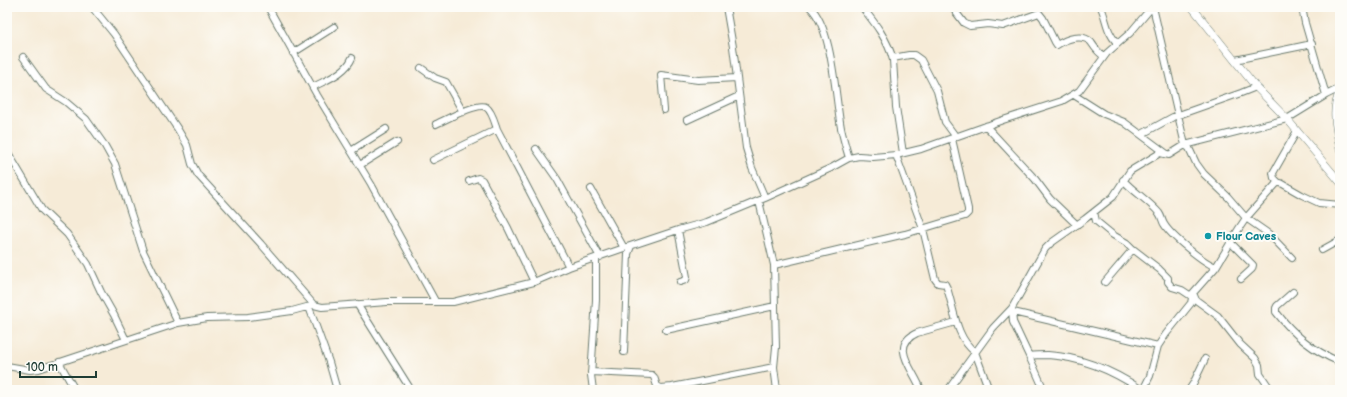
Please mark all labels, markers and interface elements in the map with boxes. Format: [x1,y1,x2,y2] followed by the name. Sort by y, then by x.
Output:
[1216,230,1277,243] place label: Flour Caves
[1203,231,1213,241] marker: Flour Caves
[20,353,96,379] scale bar
[26,360,58,375] text: 100 m

